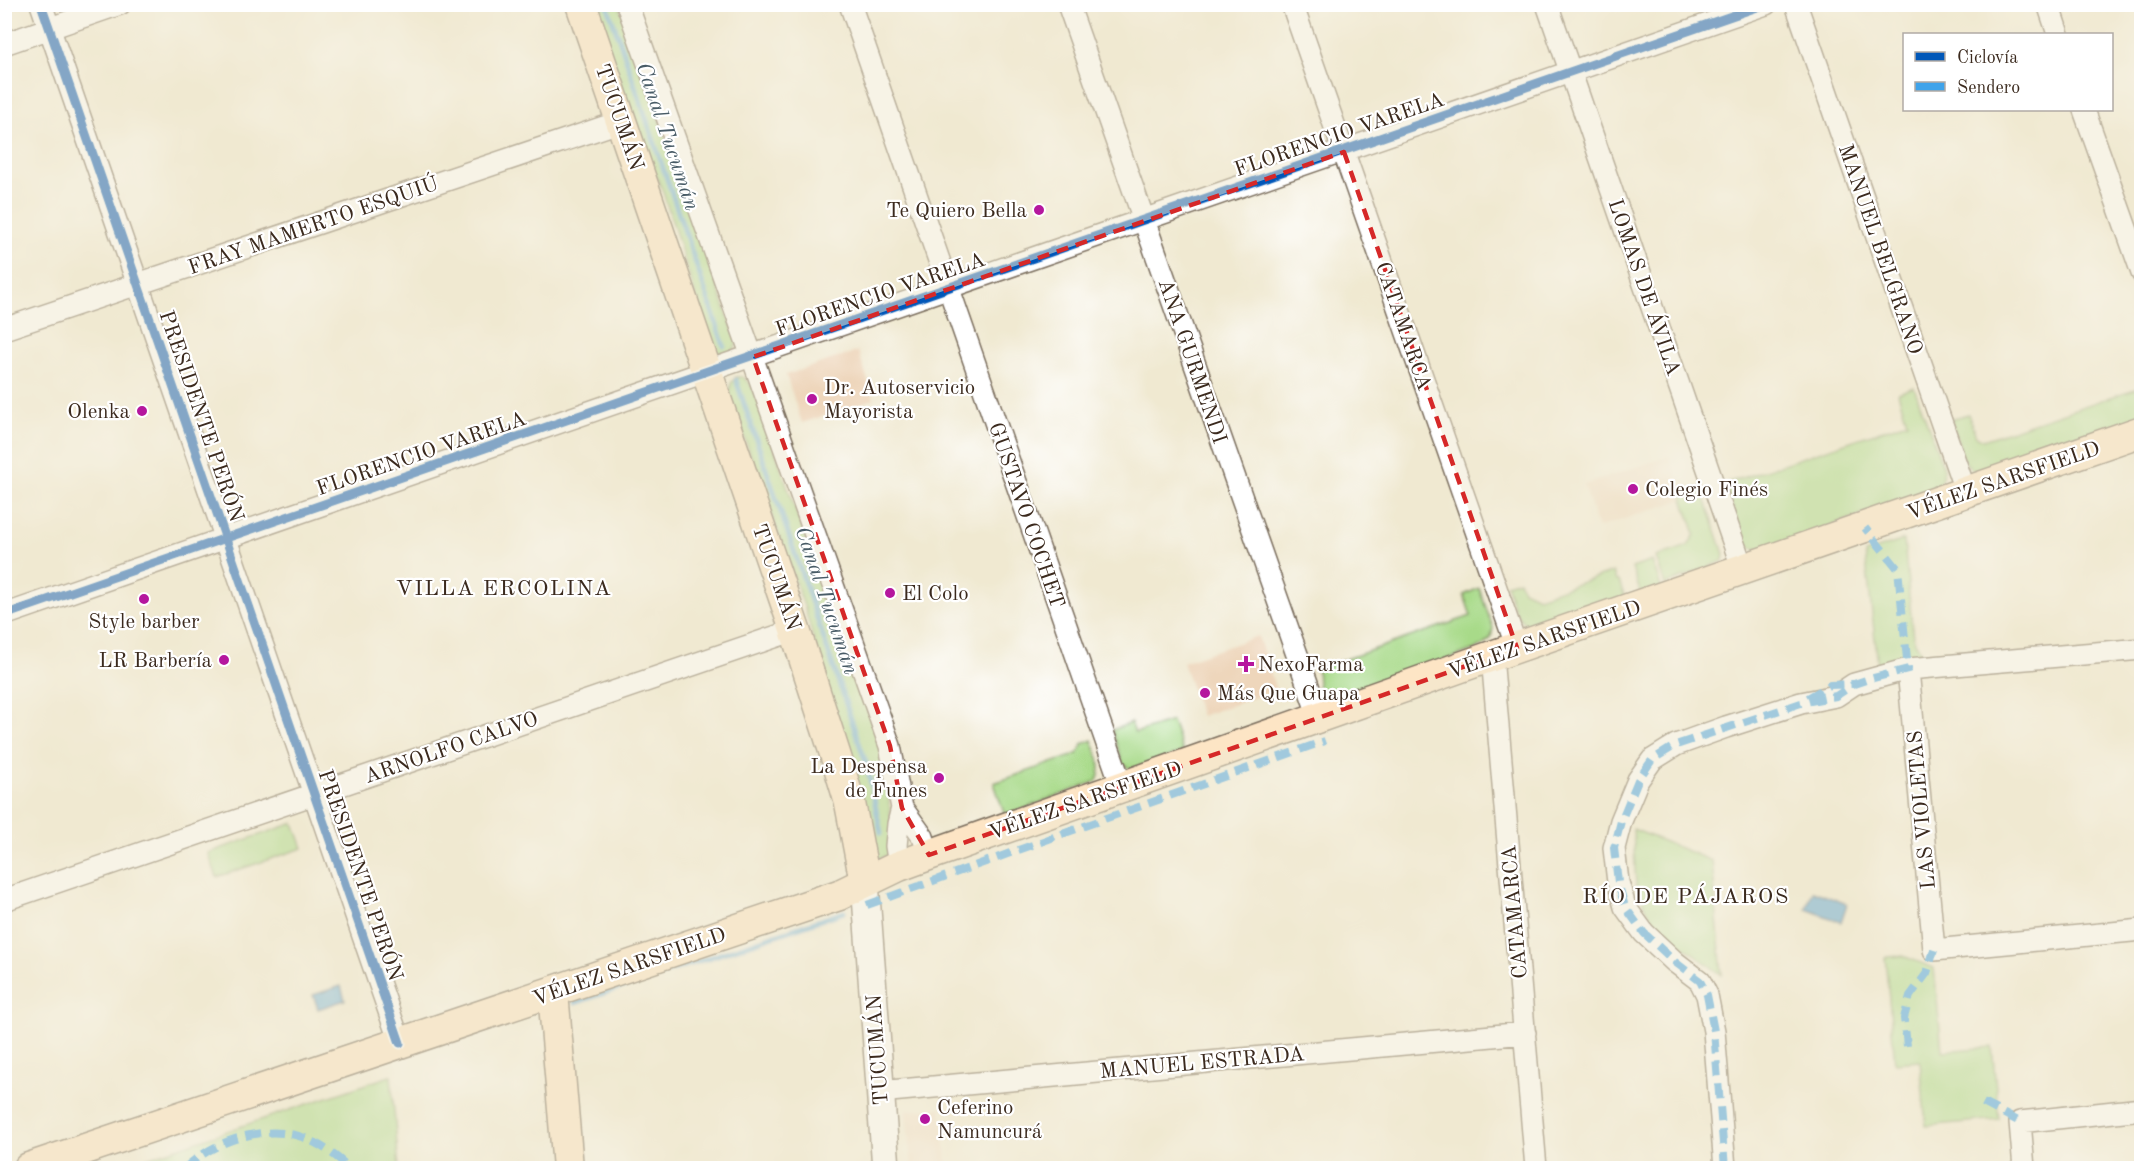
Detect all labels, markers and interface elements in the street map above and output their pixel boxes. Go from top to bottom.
legend [1903,33,2113,111]
text: Ciclovía [1957,49,2018,67]
street label: TUCUMÁN [591,60,650,173]
water label: Canal Tucumán [631,60,703,214]
text: Sendero [1957,79,2020,97]
street label: FLORENCIO VARELA [1232,90,1447,181]
street label: MANUEL BELGRANO [1834,142,1925,357]
street label: FRAY MAMERTO ESQUIÚ [184,169,441,279]
street label: LOMAS DE ÁVILA [1603,195,1687,378]
place label: Te Quiero Bella [886,201,1027,222]
marker: Te Quiero Bella [1032,203,1046,217]
street label: FLORENCIO VARELA [773,250,988,341]
street label: CATAMARCA [1371,260,1434,393]
street label: ANA GURMENDI [1154,276,1230,447]
street label: PRESIDENTE PERÓN [154,306,251,525]
place label: Dr. Autoservicio Mayorista [824,378,975,423]
marker: Dr. Autoservicio Mayorista [805,392,819,406]
place label: Olenka [67,402,130,423]
marker: Olenka [135,404,149,418]
street label: FLORENCIO VARELA [314,409,529,500]
street label: GUSTAVO COCHET [984,420,1067,611]
street label: VÉLEZ SARSFIELD [1903,435,2103,524]
place label: Colegio Finés [1645,480,1768,501]
marker: Colegio Finés [1626,482,1640,496]
street label: TUCUMÁN [748,520,807,633]
water label: Canal Tucumán [790,524,862,678]
district label: VILLA ERCOLINA [396,578,612,600]
place label: El Colo [902,584,969,605]
marker: El Colo [883,586,897,600]
marker: Style barber [137,592,151,606]
street label: VÉLEZ SARSFIELD [1444,594,1644,683]
place label: Style barber [88,612,200,633]
place label: LR Barbería [98,651,212,672]
marker: LR Barbería [217,653,231,667]
place label: NexoFarma [1258,655,1364,676]
marker: NexoFarma [1239,657,1253,671]
place label: Más Que Guapa [1217,684,1359,705]
marker: Más Que Guapa [1198,686,1212,700]
street label: ARNOLFO CALVO [362,709,541,788]
street label: LAS VIOLETAS [1905,730,1940,890]
street label: VÉLEZ SARSFIELD [985,755,1185,844]
place label: La Despensa de Funes [810,757,927,802]
street label: PRESIDENTE PERÓN [313,765,410,984]
marker: La Despensa de Funes [932,771,946,785]
street label: CATAMARCA [1499,844,1532,980]
district label: RÍO DE PÁJAROS [1582,883,1790,908]
street label: VÉLEZ SARSFIELD [529,921,729,1010]
street label: TUCUMÁN [860,994,893,1106]
street label: MANUEL ESTRADA [1099,1044,1305,1083]
place label: Ceferino Namuncurá [937,1098,1042,1143]
marker: Ceferino Namuncurá [918,1112,932,1126]

